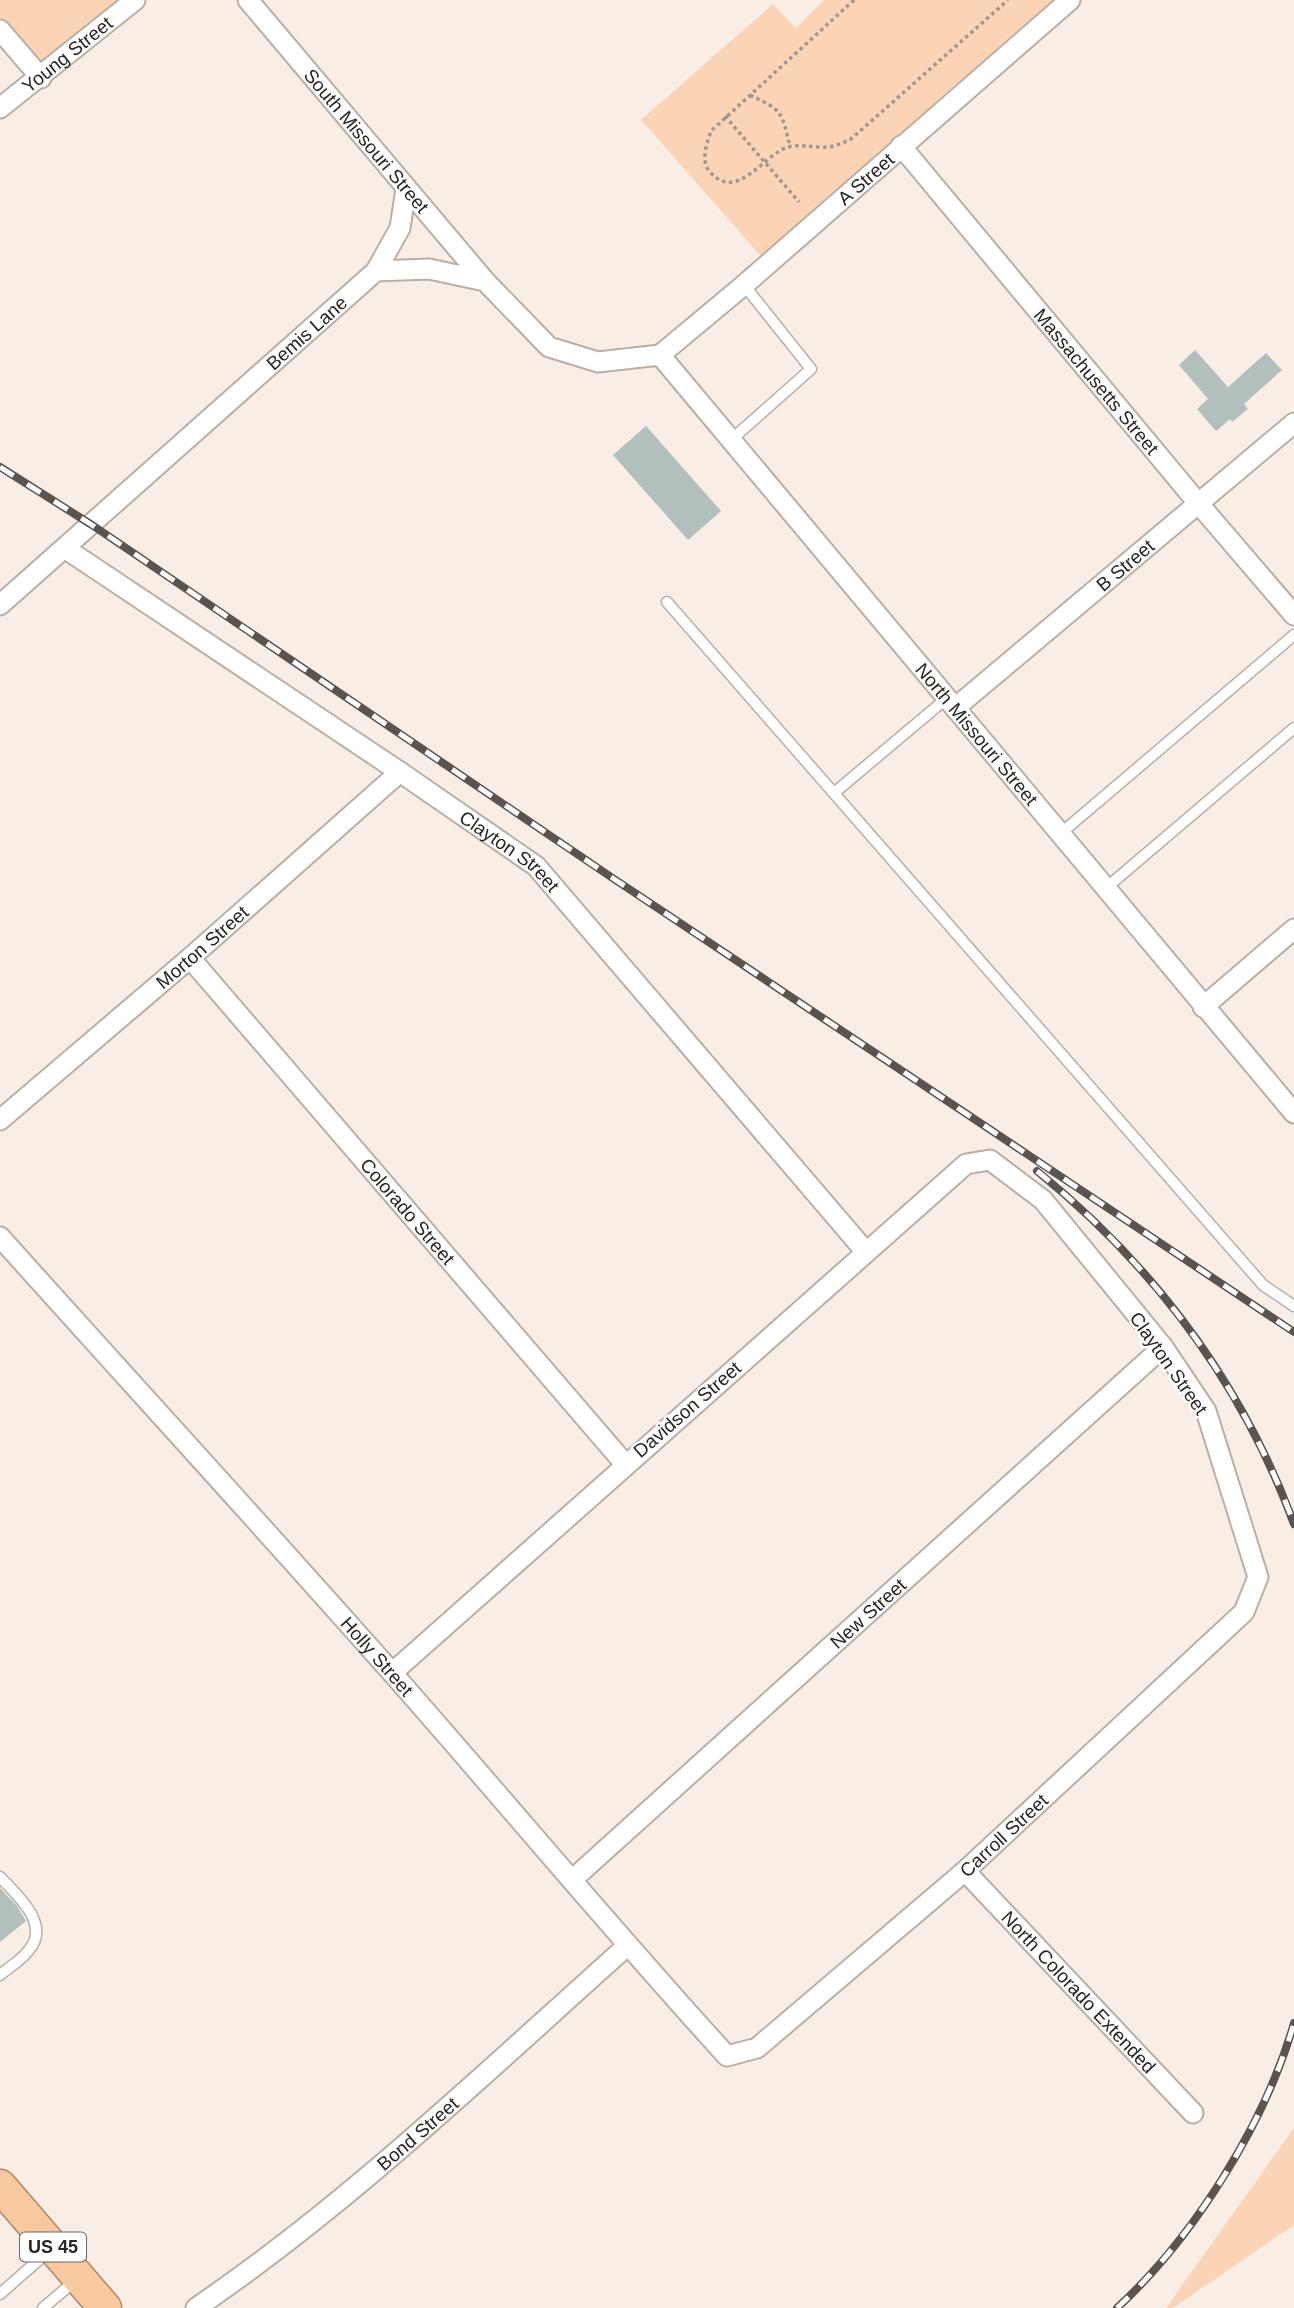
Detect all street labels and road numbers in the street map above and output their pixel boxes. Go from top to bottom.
street label: Young Street [18,12,117,97]
street label: South Missouri Street [300,65,433,218]
street label: A Street [834,148,899,209]
street label: Bemis Lane [262,292,351,374]
street label: Massachusetts Street [1030,305,1163,459]
street label: B Street [1092,535,1159,596]
street label: North Missouri Street [911,659,1042,810]
street label: Clayton Street [456,807,564,897]
street label: Morton Street [152,901,253,993]
street label: Colorado Street [356,1154,459,1269]
street label: Clayton Street [1125,1308,1212,1419]
street label: Davidson Street [629,1357,746,1462]
street label: New Street [826,1574,911,1653]
street label: Holly Street [336,1613,418,1701]
street label: Carroll Street [956,1789,1053,1881]
street label: North Colorado Extended [997,1907,1160,2077]
street label: Bond Street [373,2093,463,2175]
road number: US 45 [20,2232,86,2262]

